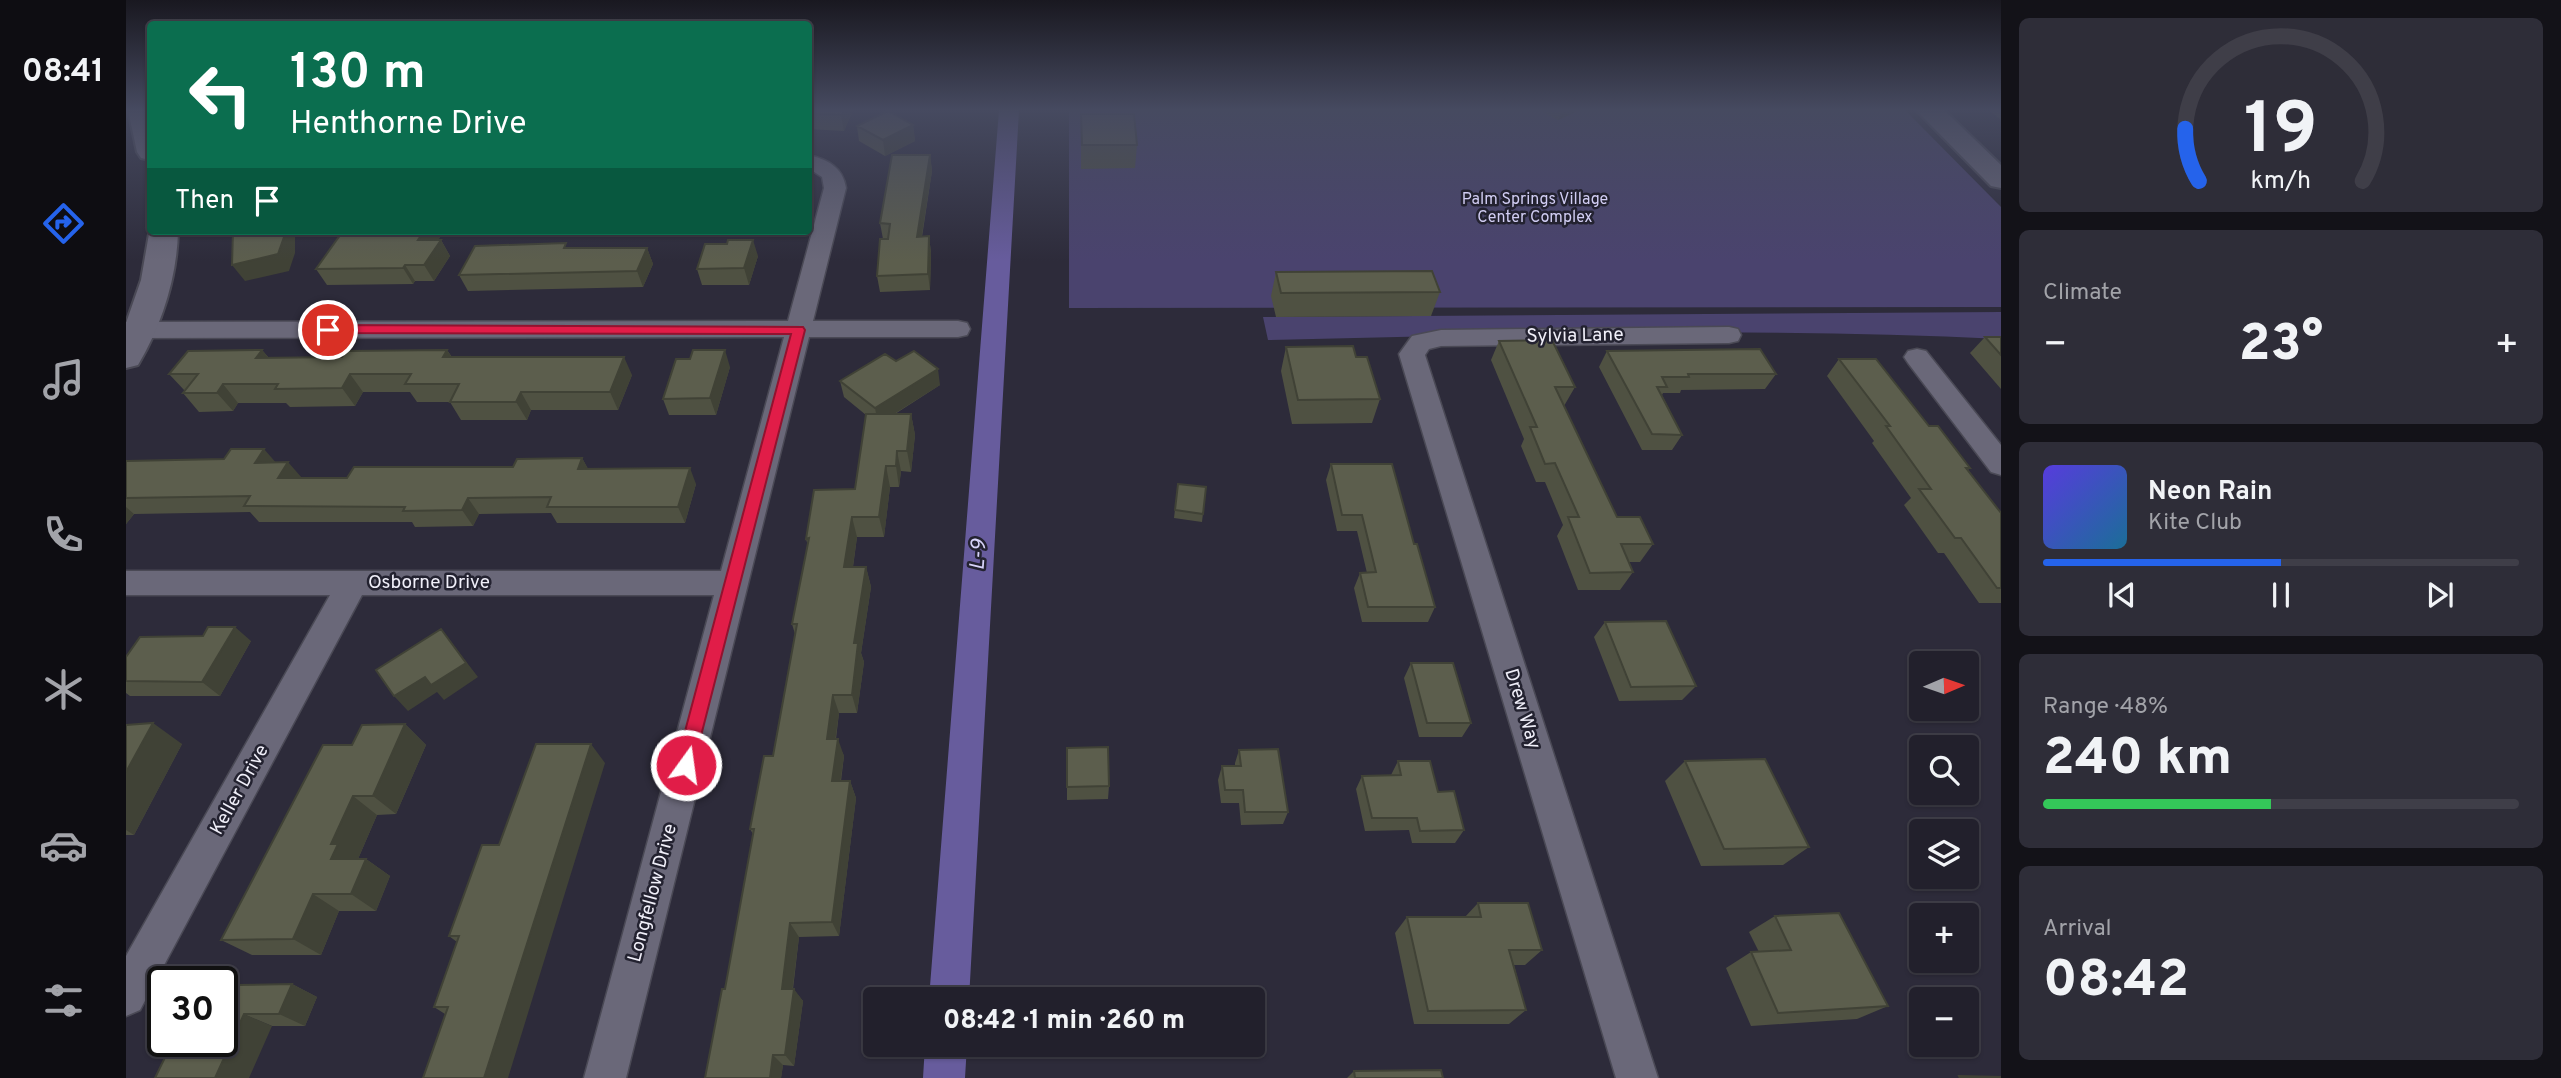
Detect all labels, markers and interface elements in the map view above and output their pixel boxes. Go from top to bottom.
text: 130 m [290,44,426,106]
icon: left [175,49,266,140]
text: 08:41 [22,53,104,93]
text: 19 [2244,87,2318,179]
text: Henthorne Drive [290,105,527,145]
text: km/h [2251,166,2311,198]
icon: arrive [248,182,286,220]
text: Then [175,185,234,218]
park label: Palm Springs Village Center Complex [1462,190,1608,228]
icon: directions [39,199,88,248]
text: Climate [2043,279,2122,308]
pin [298,300,358,360]
icon: arrive [309,311,347,349]
text: 23° [2239,313,2323,379]
text: − [2043,322,2068,371]
text: + [2494,322,2519,371]
street label: Sylvia Lane [1526,323,1624,349]
icon: music [39,355,88,404]
text: Neon Rain [2148,476,2273,509]
text: Kite Club [2148,509,2242,538]
icon: phone [39,510,88,559]
water label: L-9 [964,538,994,571]
street label: Osborne Drive [368,571,490,595]
icon: previous [2103,576,2141,614]
icon: pause [2262,576,2300,614]
icon: next [2421,576,2459,614]
north arrow [1909,651,1979,721]
map controls [1909,651,1979,1057]
icon: climate [39,665,88,714]
street label: Drew Way [1498,666,1546,752]
text: Range · 48% [2043,693,2168,722]
text: 240 km [2043,727,2232,793]
position arrow [649,728,723,802]
button: search [1909,735,1979,805]
street label: Keller Drive [205,741,275,839]
button: layers [1909,819,1979,889]
icon: car [39,821,88,870]
street label: Longfellow Drive [623,821,683,965]
button: + [1909,903,1979,973]
text: Arrival [2043,915,2112,944]
text: 08:42 [2043,949,2189,1015]
speed limit sign: 30 [147,966,238,1057]
icon: filters [39,976,88,1025]
button: − [1909,987,1979,1057]
text: 08:42 · 1 min · 260 m [943,1005,1185,1038]

